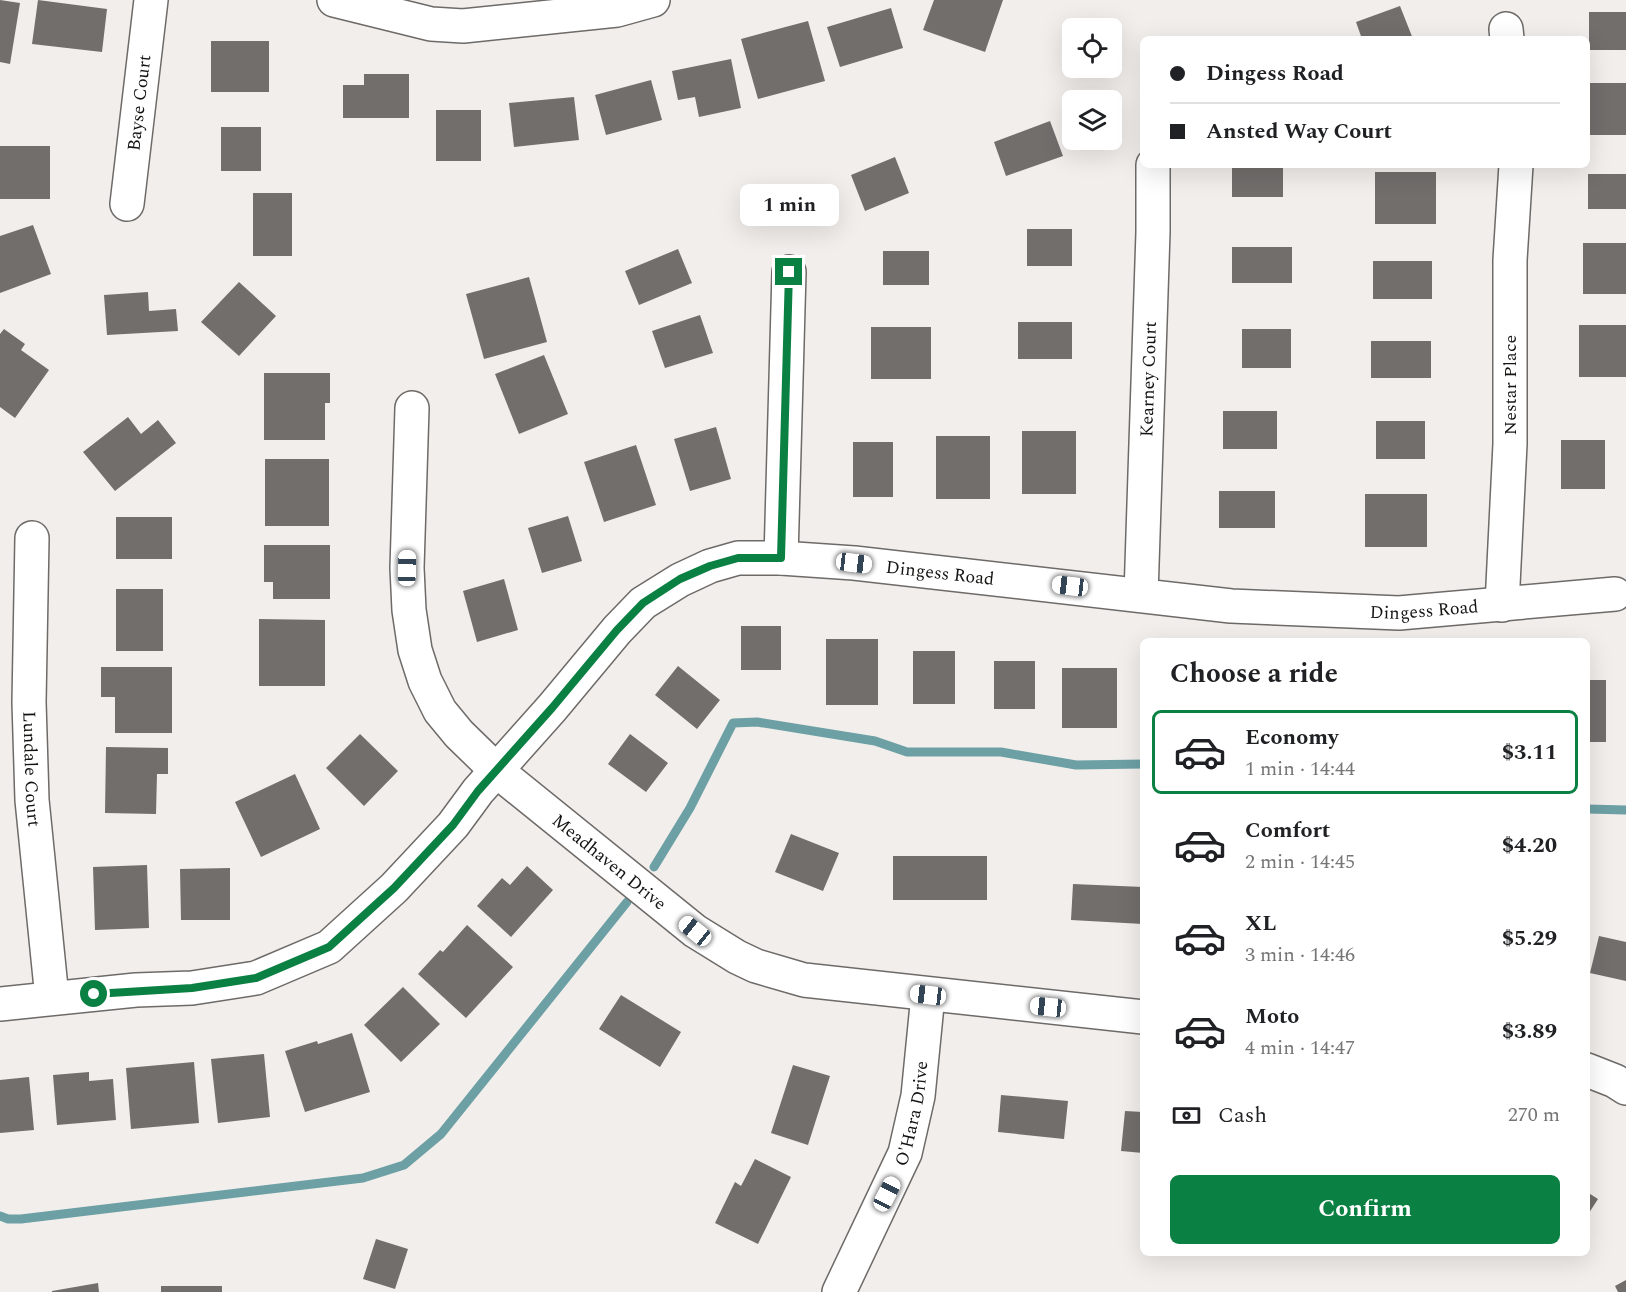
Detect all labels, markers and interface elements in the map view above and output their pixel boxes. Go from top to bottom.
map controls [1062,18,1122,150]
button: locate [1062,18,1122,78]
street label: Bayse Court [120,53,158,152]
text: Dingess Road [1206,57,1344,90]
button: layers [1062,90,1122,150]
text: Ansted Way Court [1206,115,1392,148]
callout: 1 min [740,185,838,227]
text: 1 min [763,190,816,220]
route end [775,258,802,285]
street label: Kearney Court [1133,321,1164,438]
street label: Nestar Place [1497,335,1524,435]
car [398,550,416,586]
car [835,552,873,574]
street label: Dingess Road [885,553,996,592]
car [1051,575,1089,597]
street label: Dingess Road [1369,593,1479,627]
text: Choose a ride [1170,653,1338,695]
street label: Lundale Court [16,711,48,828]
text: Economy [1245,721,1338,754]
icon: car [1173,725,1227,779]
text: $3.11 [1502,736,1557,769]
text: 1 min · 14:44 [1245,754,1355,784]
street label: Meadhaven Drive [546,807,673,916]
text: Comfort [1245,814,1330,847]
icon: car [1173,818,1227,872]
text: $4.20 [1502,829,1557,862]
text: 2 min · 14:45 [1245,847,1355,877]
text: XL [1245,907,1276,940]
icon: car [1173,911,1227,965]
car [675,913,715,949]
text: $5.29 [1502,922,1557,955]
text: 3 min · 14:46 [1245,940,1355,970]
route start [80,980,107,1007]
car [909,984,947,1006]
car [1029,996,1067,1018]
text: Moto [1245,1000,1299,1033]
icon: car [1173,1004,1227,1058]
text: $3.89 [1502,1015,1557,1048]
text: 4 min · 14:47 [1245,1033,1355,1063]
street label: O'Hara Drive [887,1060,935,1171]
icon: cash [1170,1099,1203,1132]
text: Cash [1218,1099,1267,1132]
text: 270 m [1508,1100,1560,1130]
car [871,1174,903,1214]
button: Confirm [1170,1175,1560,1244]

